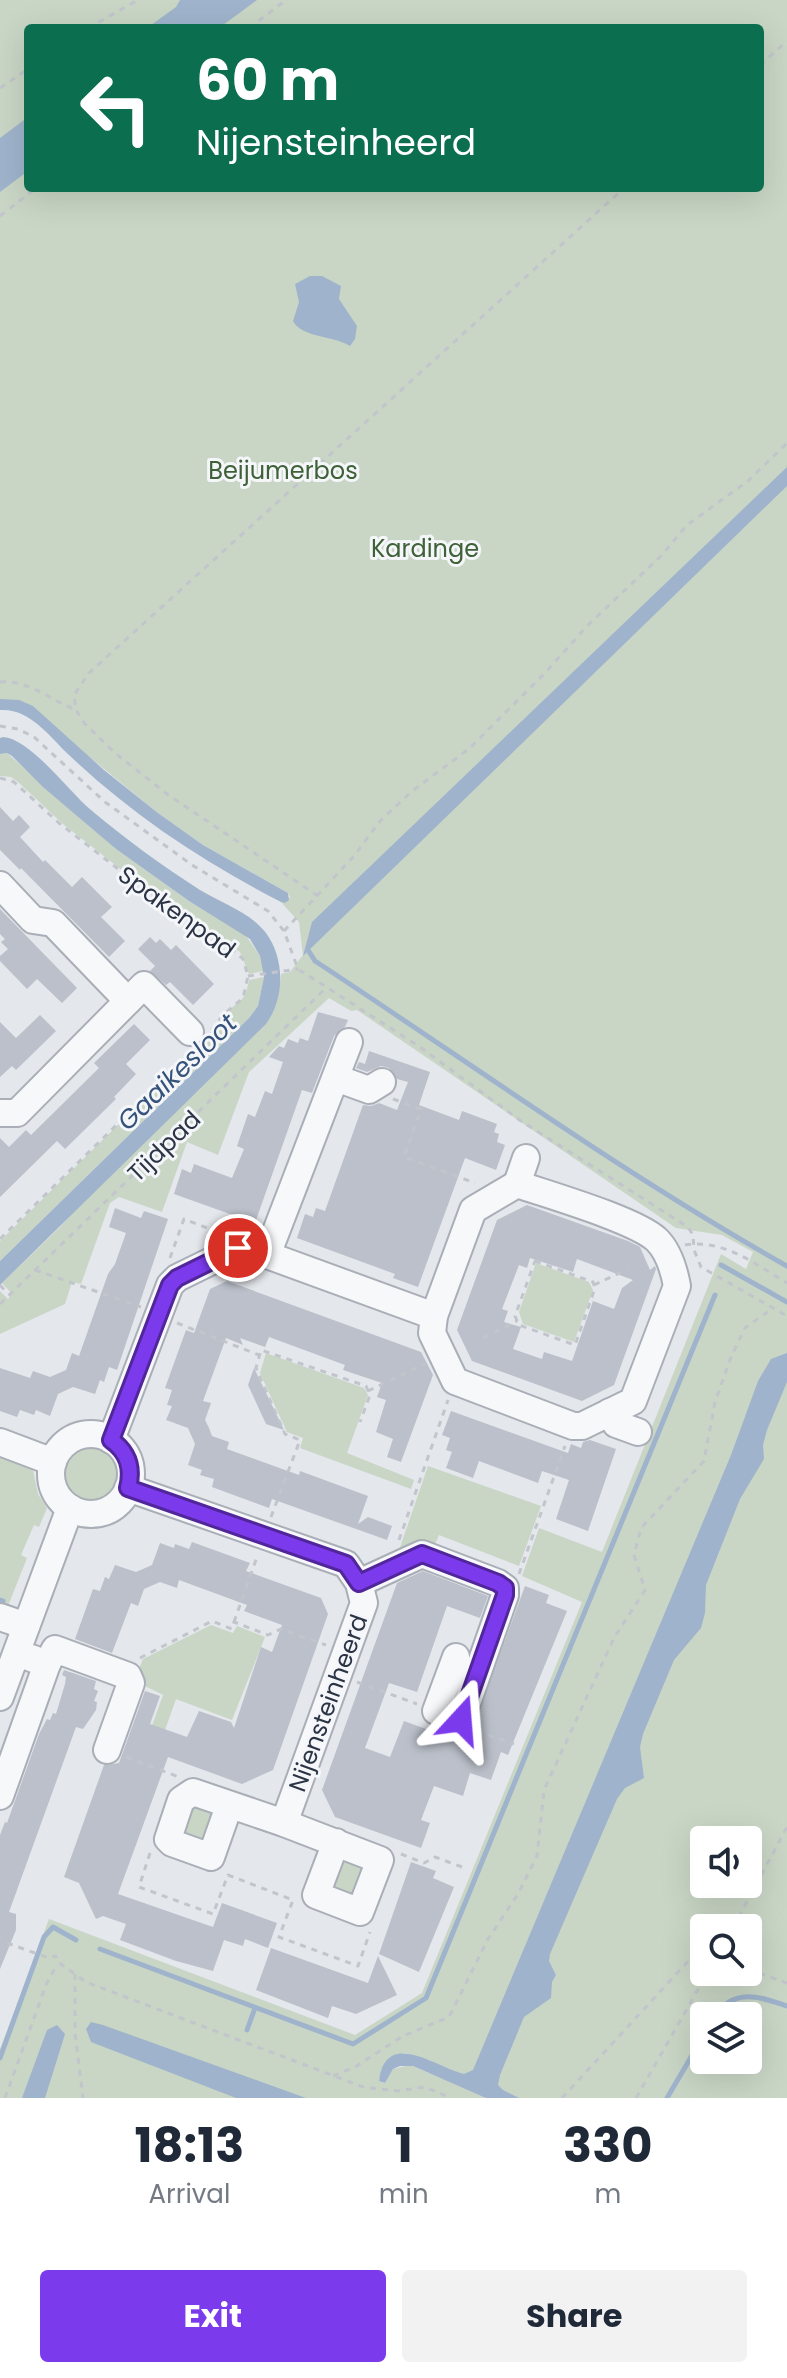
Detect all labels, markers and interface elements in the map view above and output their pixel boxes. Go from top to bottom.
text: 60 m [196,41,339,120]
icon: left [64,56,168,160]
text: Nijensteinheerd [196,117,476,168]
park label: Beijumerbos [208,454,358,487]
park label: Kardinge [371,532,479,565]
street label: Spakenpad [112,858,242,966]
water label: Gaaikesloot [109,1005,245,1138]
street label: Tijdpad [120,1103,208,1189]
pin [204,1214,272,1282]
icon: arrive [216,1226,260,1270]
street label: Nijensteinheerd [281,1610,375,1796]
position arrow [419,1678,503,1762]
map controls [690,1826,762,2074]
button: sound [690,1826,762,1898]
button: search [690,1914,762,1986]
button: layers [690,2002,762,2074]
text: 18:13 [134,2112,244,2179]
text: 1 [395,2112,413,2179]
text: 330 [563,2112,653,2179]
text: Arrival [148,2176,230,2212]
text: min [379,2176,429,2212]
text: m [594,2176,621,2212]
button: Exit [40,2270,386,2362]
button: Share [402,2270,747,2362]

